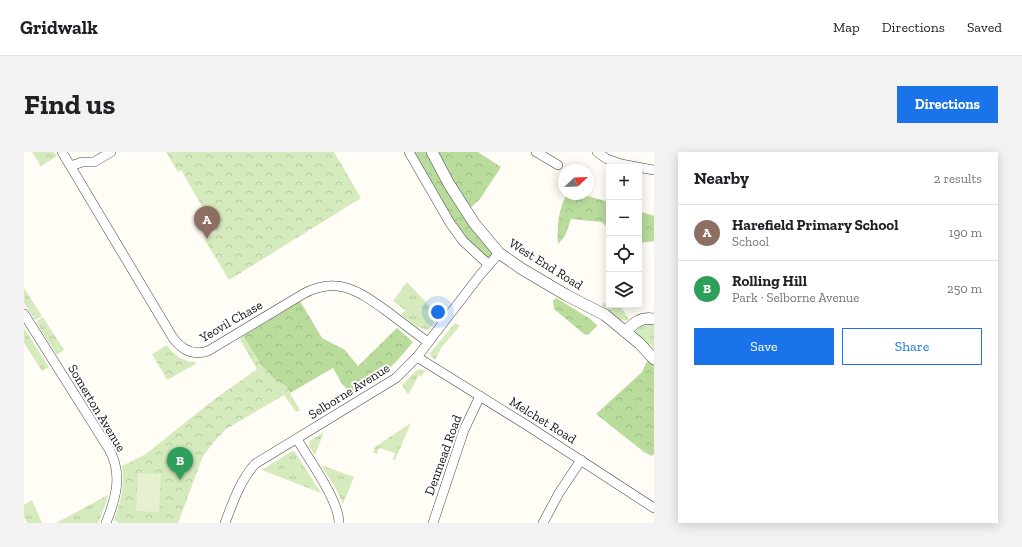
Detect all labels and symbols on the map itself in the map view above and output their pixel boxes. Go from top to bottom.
north arrow [558,164,594,200]
pin: A [194,206,220,239]
street label: West End Road [506,235,586,293]
street label: Yeovil Chase [196,297,265,345]
your location [428,302,448,322]
street label: Selborne Avenue [306,360,392,422]
street label: Somerton Avenue [65,362,129,454]
street label: Melchet Road [507,394,579,446]
street label: Denmead Road [422,413,464,497]
pin: B [167,447,193,480]

